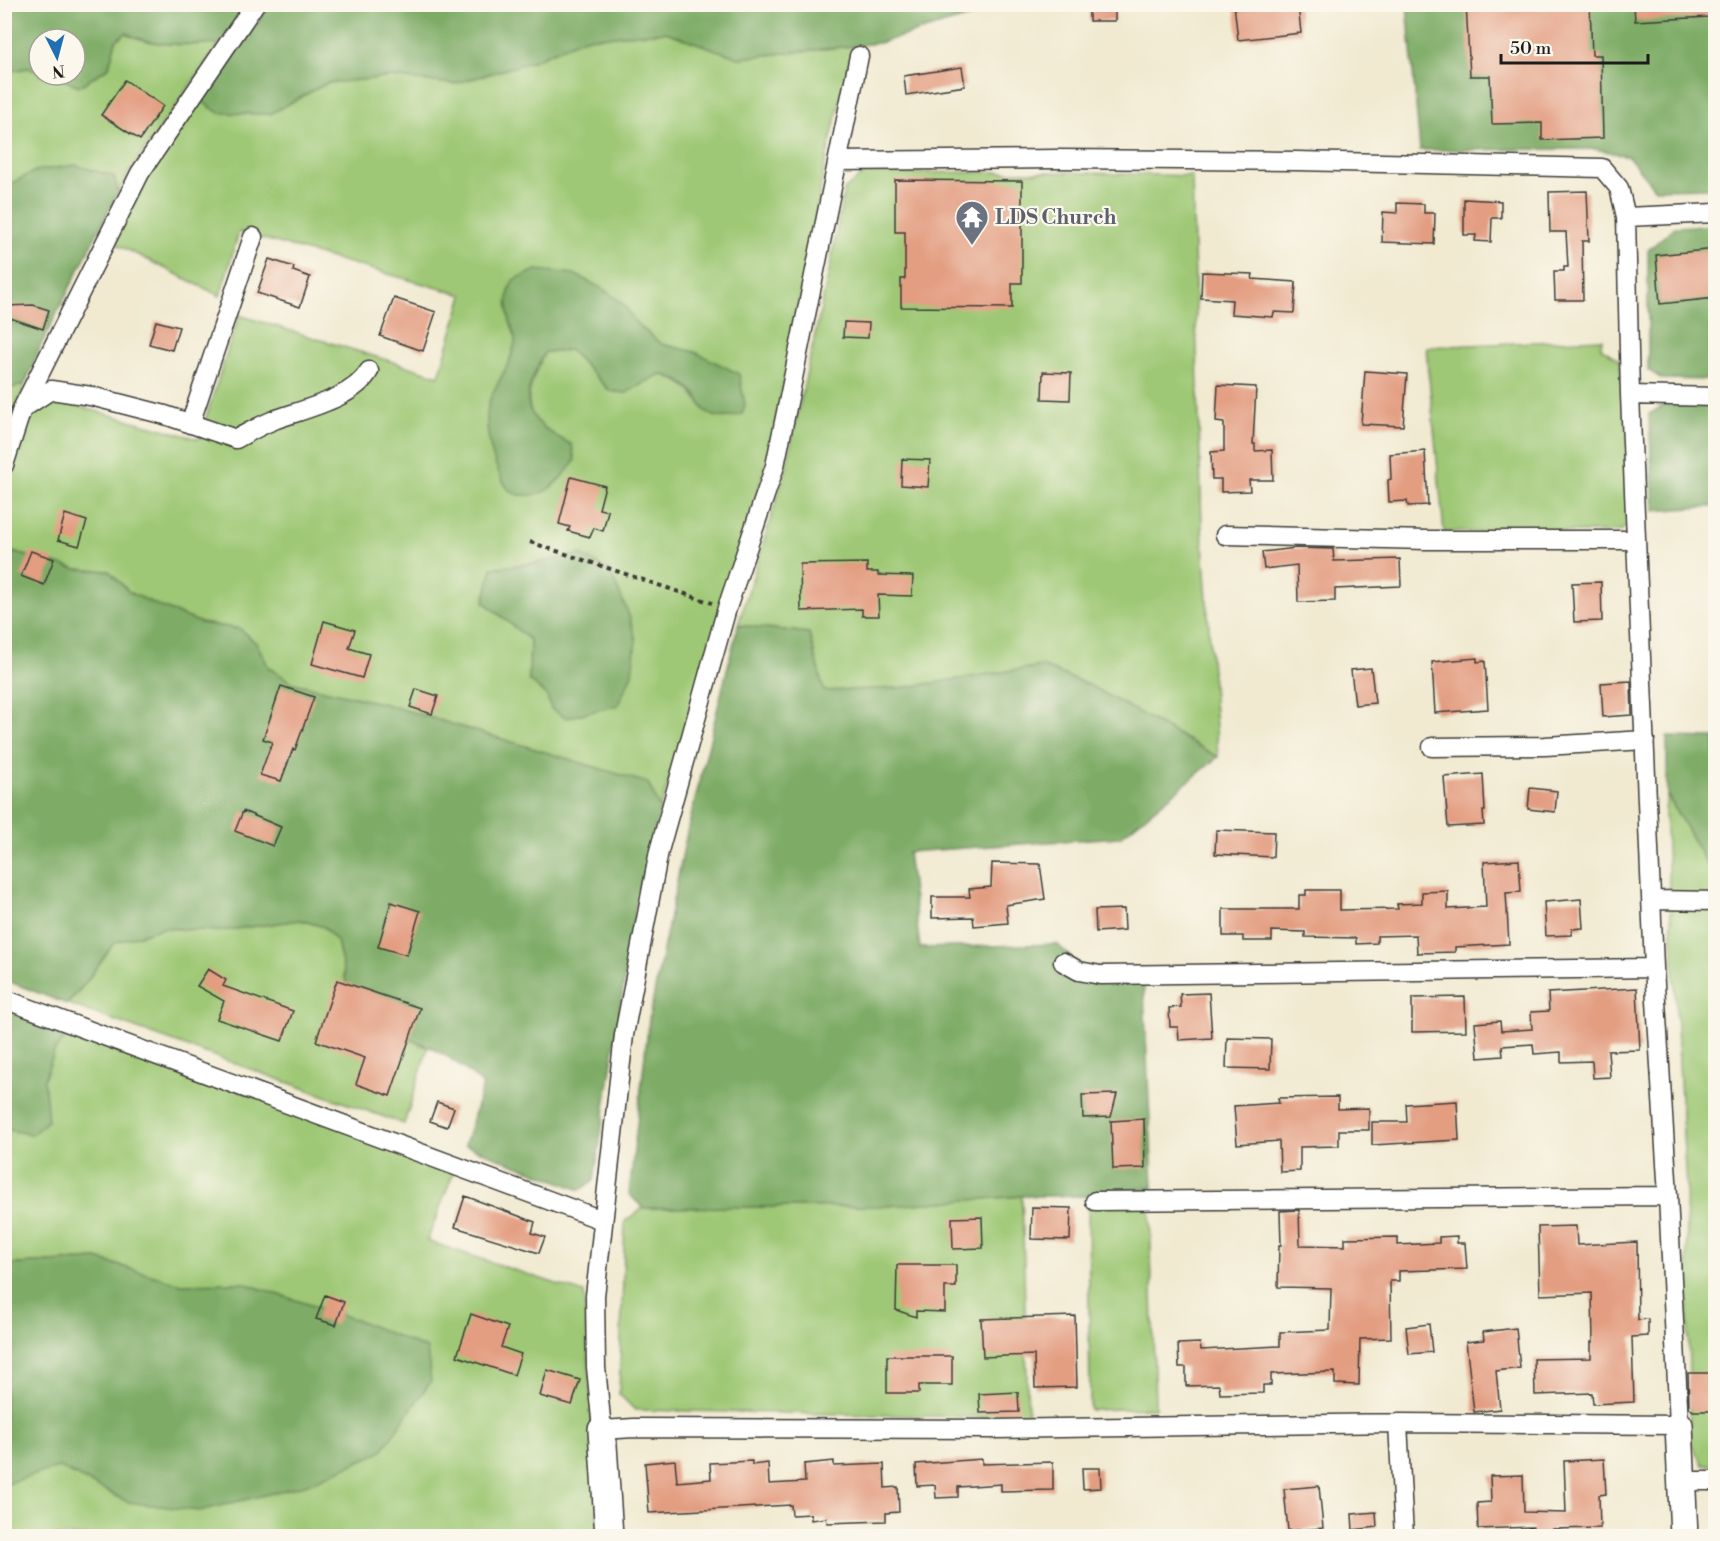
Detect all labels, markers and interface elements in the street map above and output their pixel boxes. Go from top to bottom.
north arrow [27,27,87,87]
scale bar [1501,27,1648,65]
text: 50 m [1510,37,1552,60]
text: N [51,60,66,82]
temple icon: LDS Church [954,199,990,246]
place label: LDS Church [995,205,1116,231]

